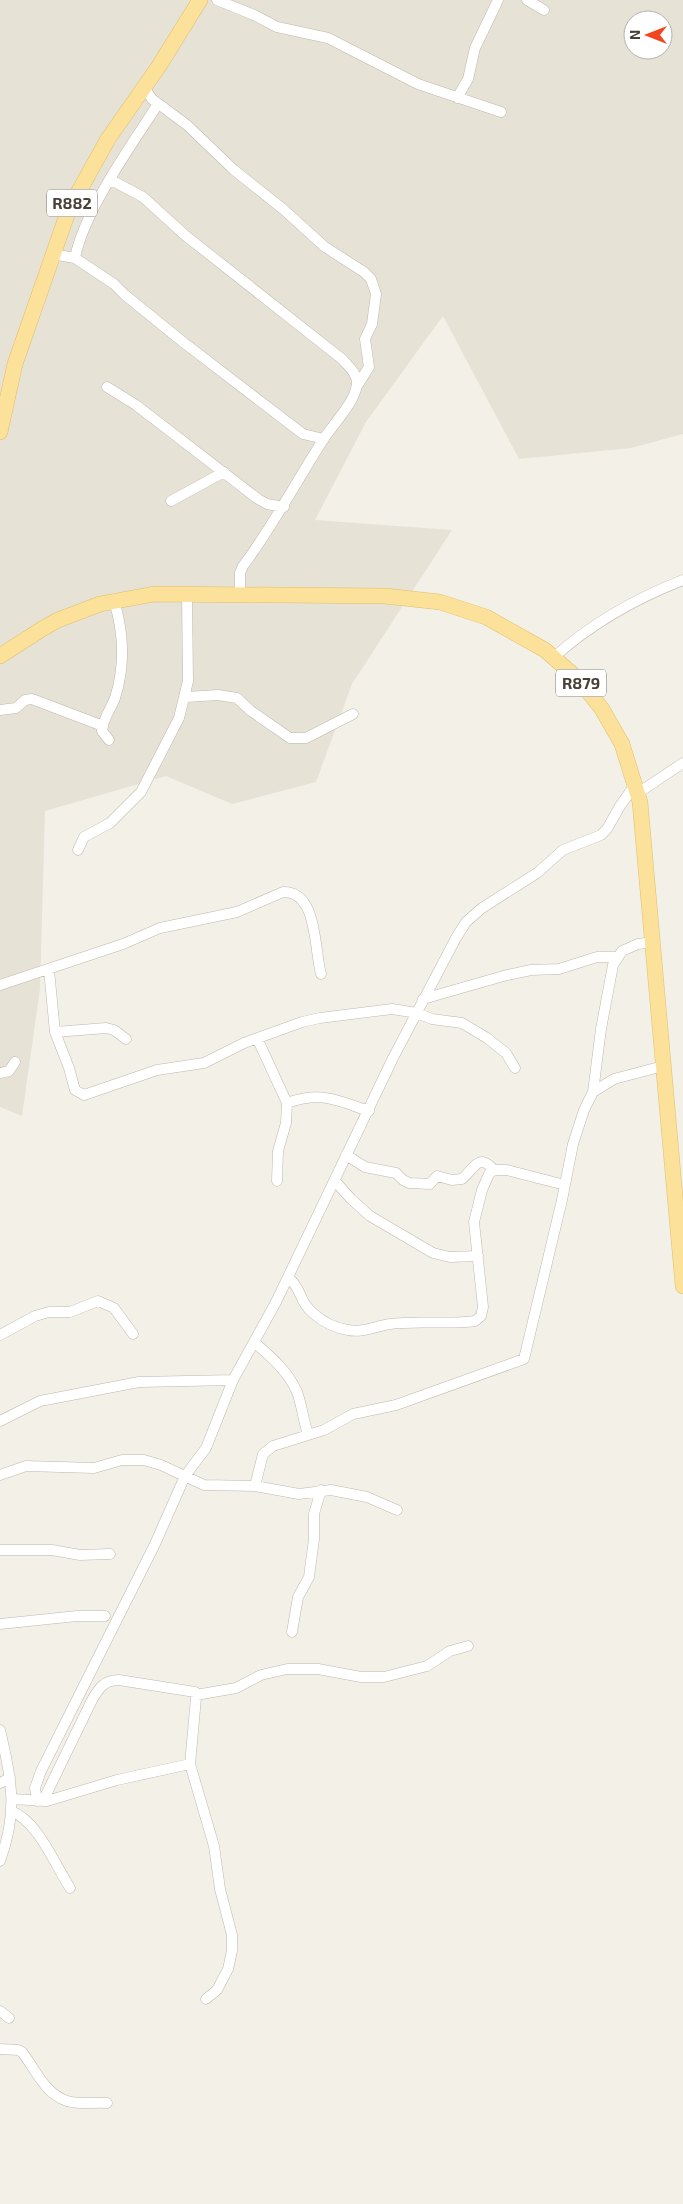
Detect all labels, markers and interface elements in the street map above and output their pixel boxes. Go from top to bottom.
north arrow [623,10,673,60]
text: N [626,30,643,40]
road number: R882 [47,190,97,217]
road number: R879 [556,670,606,696]

